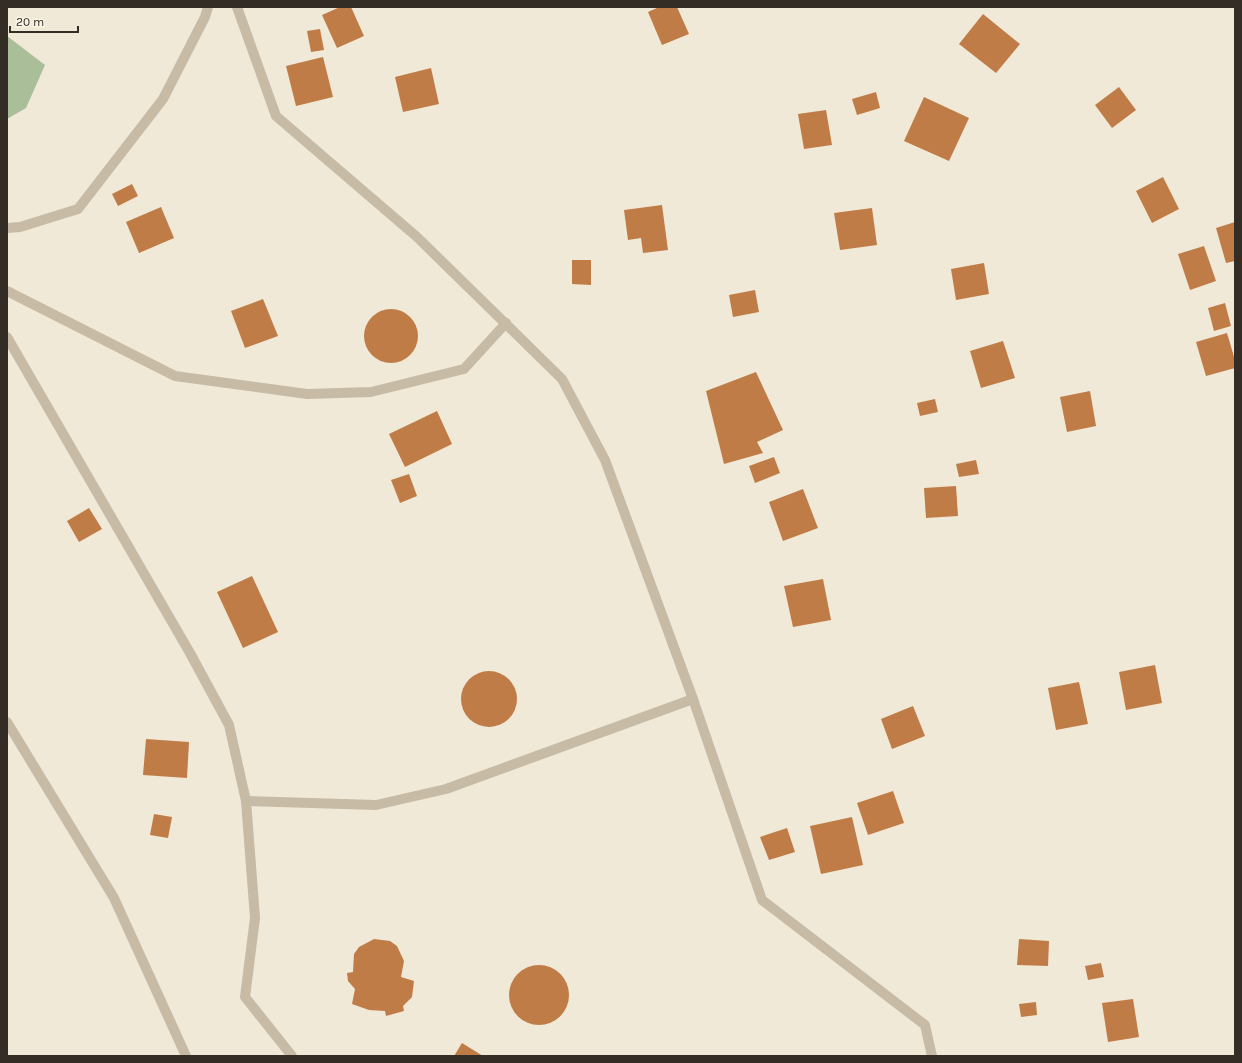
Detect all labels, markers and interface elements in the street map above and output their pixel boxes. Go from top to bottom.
scale bar [10,8,78,34]
text: 20 m [16,15,44,29]

